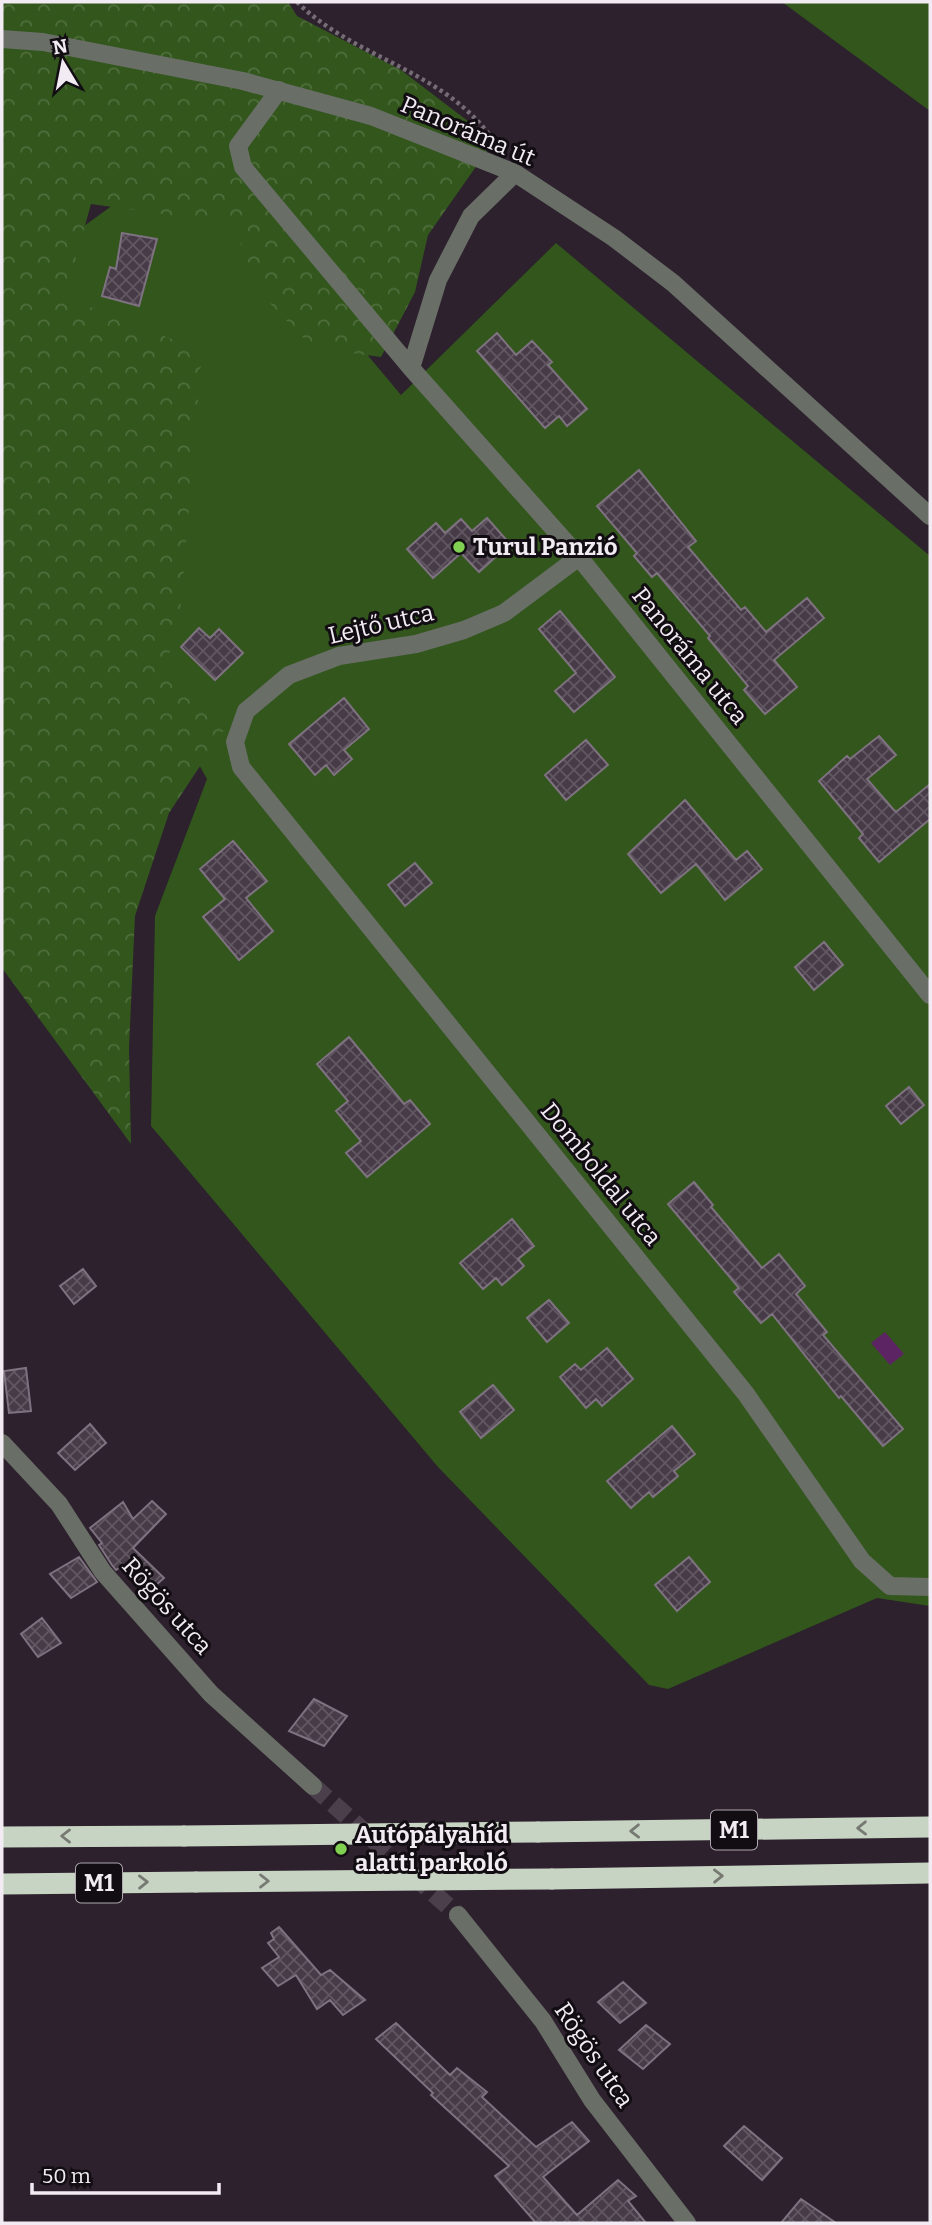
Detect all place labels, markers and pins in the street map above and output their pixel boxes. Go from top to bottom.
place label: Turul Panzió [473,533,618,561]
marker: Turul Panzió [451,539,467,555]
place label: Autópályahíd alatti parkoló [355,1821,509,1877]
marker: Autópályahíd alatti parkoló [333,1841,349,1857]

